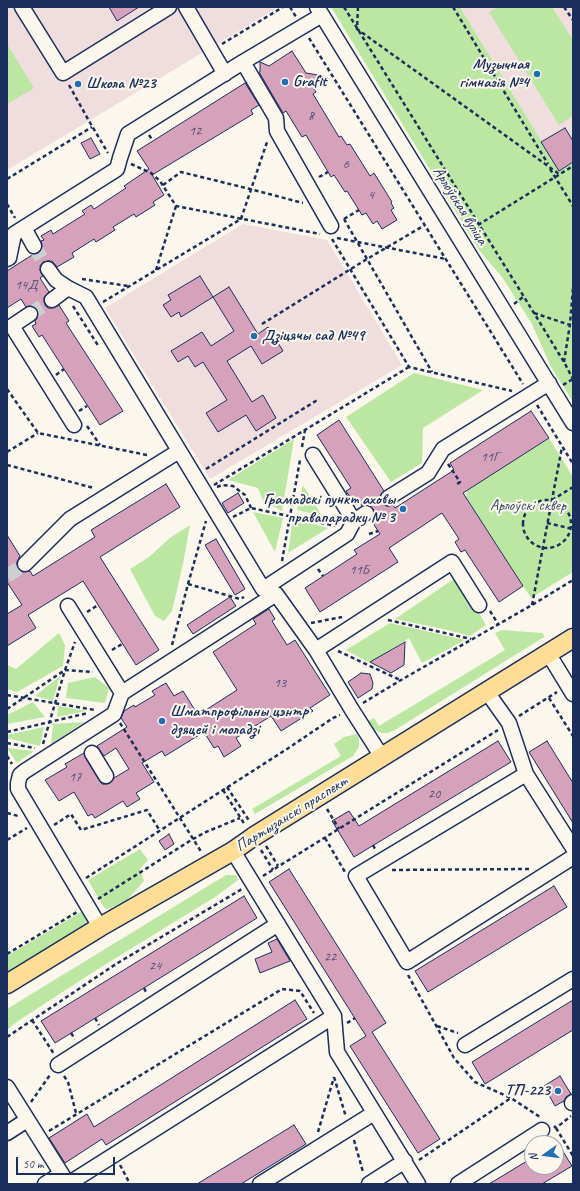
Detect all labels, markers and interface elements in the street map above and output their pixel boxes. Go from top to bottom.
place label: Музычная гімназія №4 [459,55,529,93]
marker: Музычная гімназія №4 [532,69,542,79]
place label: Grafit [293,72,326,92]
place label: Школа №23 [86,74,156,94]
marker: Grafit [280,77,290,87]
marker: Школа №23 [73,79,83,89]
house number: 8 [308,108,314,124]
house number: 12 [189,123,201,139]
house number: 6 [343,156,349,172]
street label: Арлоўская вуліца [428,163,492,249]
house number: 4 [368,187,374,203]
house number: 14Д [15,277,37,293]
place label: Дзіцячы сад №49 [262,326,364,346]
marker: Дзіцячы сад №49 [249,331,259,341]
house number: 11Г [480,449,500,465]
place label: Грамадскі пункт аховы правапарадку № 3 [264,490,395,528]
park label: Арлоўскі сквер [490,496,566,516]
marker: Грамадскі пункт аховы правапарадку № 3 [398,504,408,514]
house number: 11Б [349,562,369,578]
house number: 13 [274,675,286,691]
place label: Шматпрофільны цэнтр дзяцей і моладзі [170,702,308,740]
marker: Шматпрофільны цэнтр дзяцей і моладзі [157,716,167,726]
house number: 17 [69,769,81,785]
street label: Партызанскі праспект [232,772,352,856]
house number: 20 [428,786,440,802]
house number: 22 [324,949,336,965]
house number: 24 [149,958,161,974]
place label: ТП-223 [505,1081,550,1101]
marker: ТП-223 [553,1086,563,1096]
north arrow [524,1135,564,1175]
scale bar [18,1149,117,1175]
text: N [526,1153,541,1163]
text: 50 m [23,1156,43,1172]

